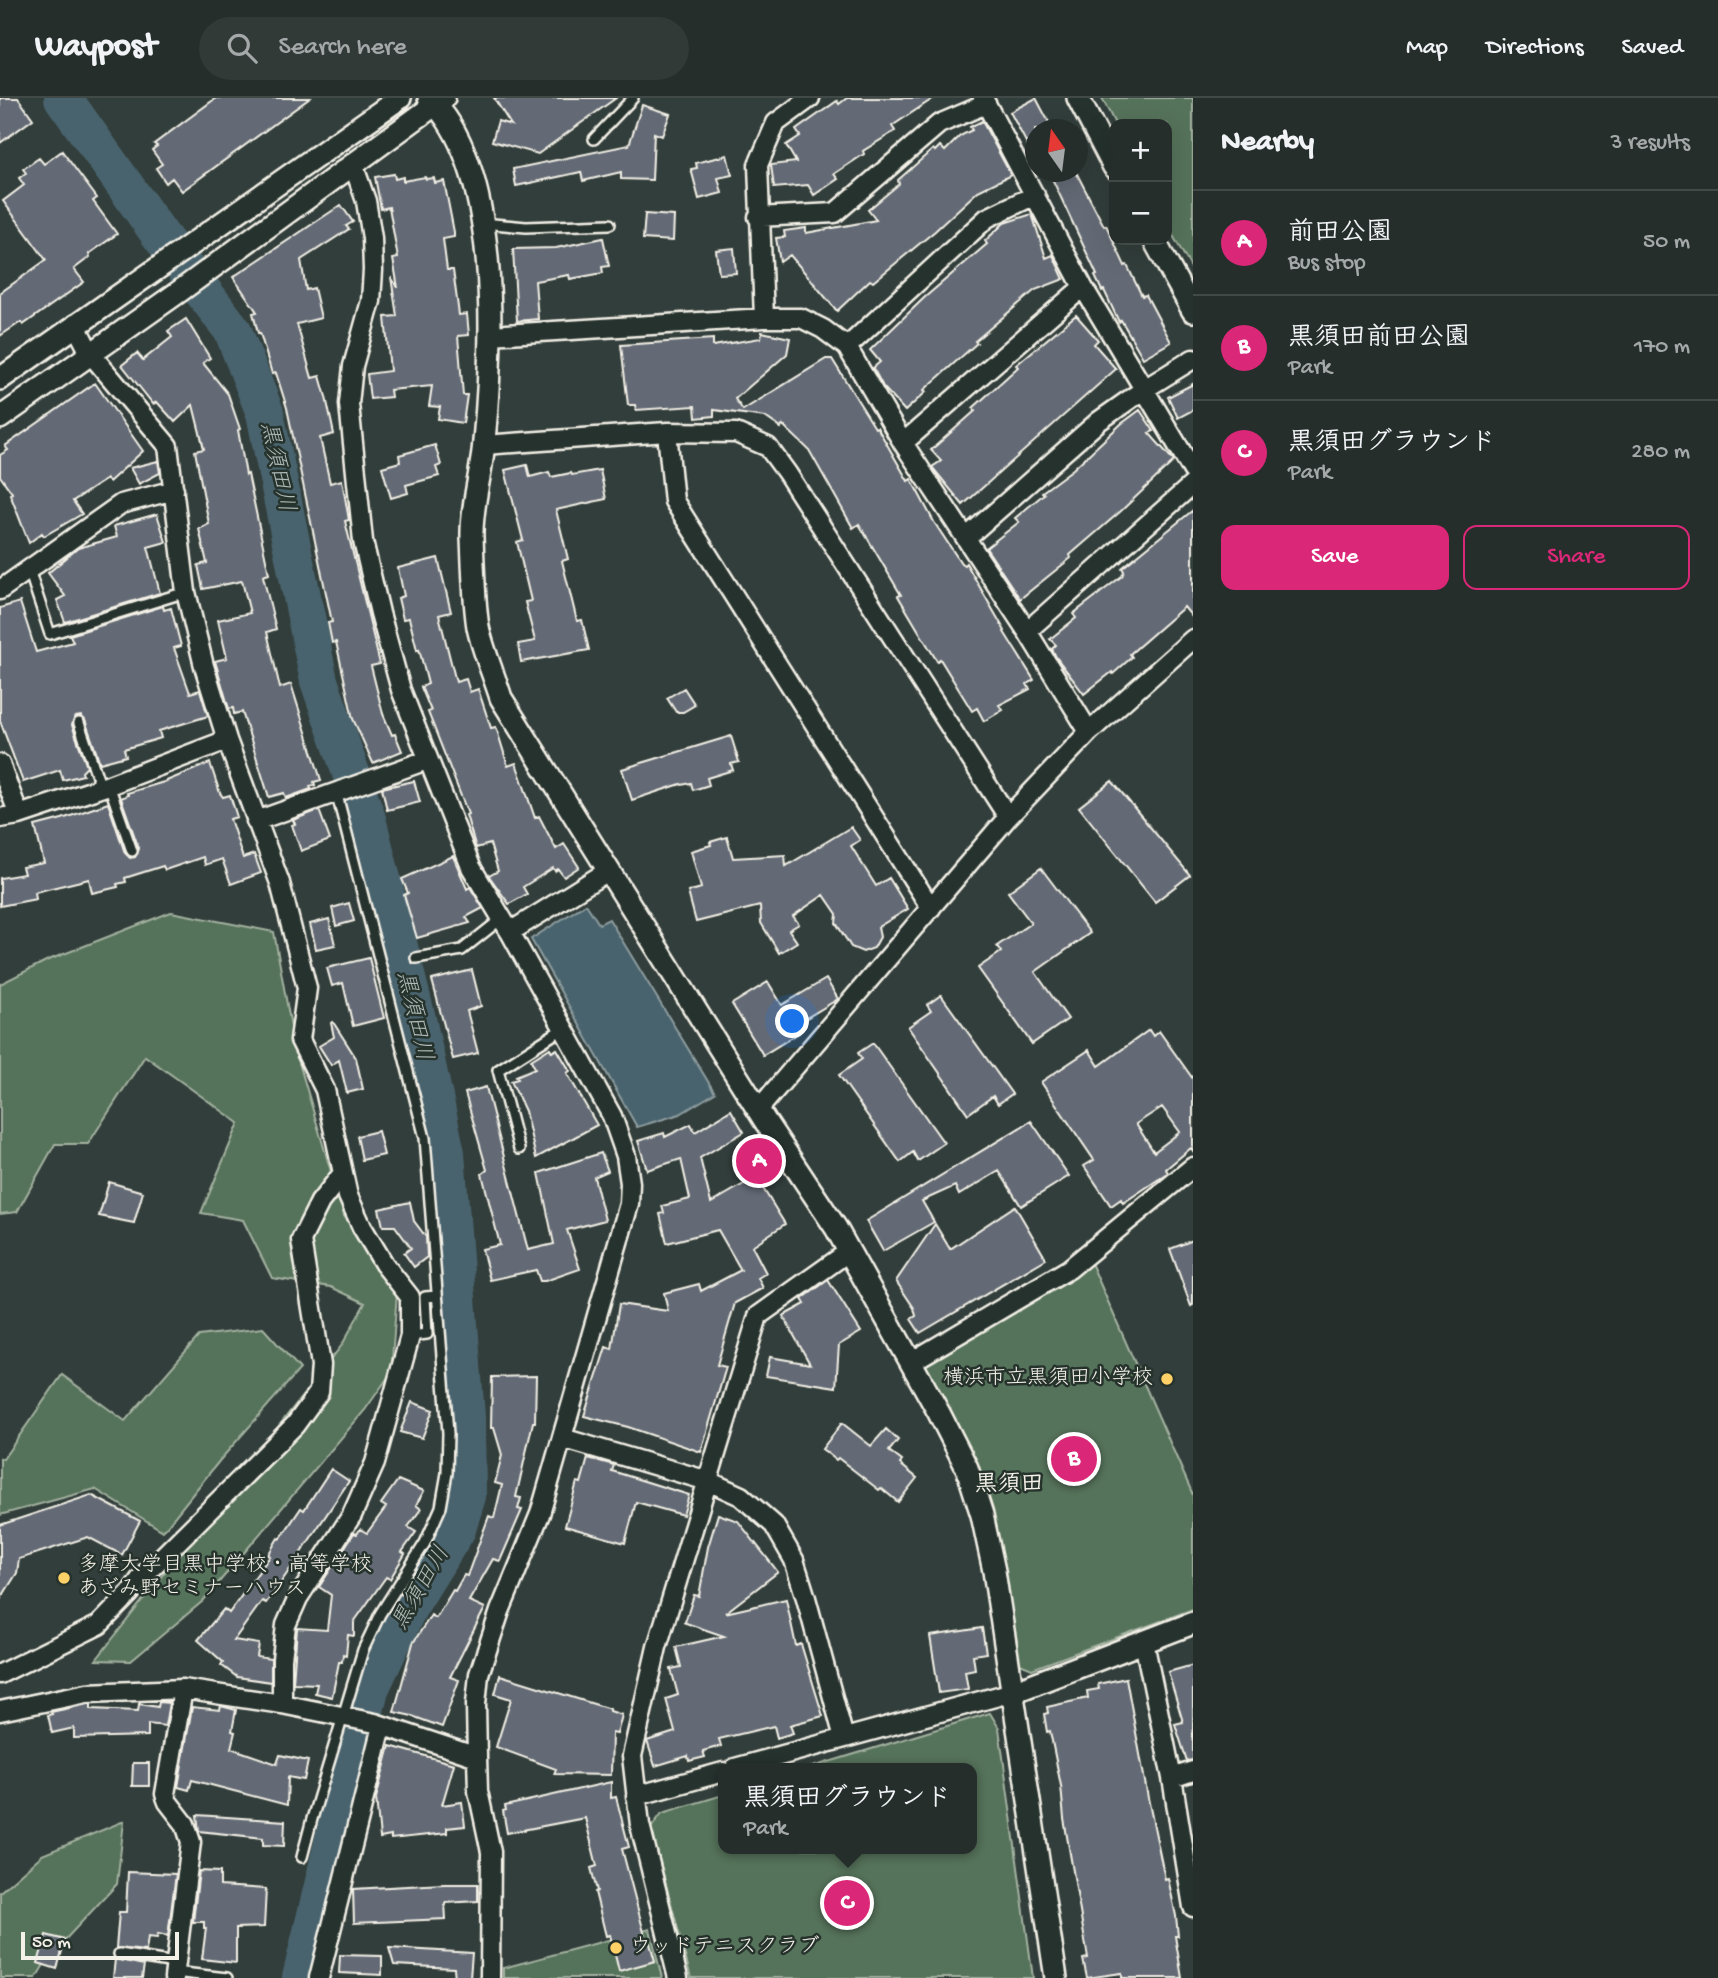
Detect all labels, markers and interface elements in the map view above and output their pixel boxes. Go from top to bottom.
search box [199,17,689,80]
text: Waypost [35,29,157,67]
icon: search [223,29,261,67]
text: Search here [279,33,407,64]
text: Map [1406,34,1448,63]
text: Directions [1486,34,1584,63]
text: Saved [1622,34,1683,63]
north arrow [1025,119,1088,182]
map controls [1109,119,1172,245]
button: + [1109,119,1172,182]
text: Nearby [1221,126,1314,161]
text: 3 results [1610,130,1690,157]
button: − [1109,182,1172,245]
text: 前田公園 [1288,219,1392,250]
text: A [1237,229,1251,256]
text: 50 m [1643,229,1690,256]
text: Bus stop [1288,250,1366,277]
text: 黒須田前田公園 [1288,324,1470,355]
text: B [1238,334,1250,361]
text: 170 m [1634,334,1690,361]
text: Park [1288,355,1332,382]
water label: 黒須田川 [253,419,299,515]
text: 黒須田グラウンド [1288,429,1496,460]
text: C [1238,439,1250,466]
text: 280 m [1631,439,1690,466]
text: Park [1288,460,1332,487]
button: Save [1221,525,1449,590]
button: Share [1463,525,1690,590]
water label: 黒須田川 [389,968,437,1064]
your location [775,1004,809,1038]
pin: A [736,1135,782,1187]
place label: 横浜市立黒須田小学校 [943,1366,1153,1392]
marker: 横浜市立黒須田小学校 [1159,1371,1175,1387]
pin: B [1051,1433,1097,1485]
district label: 黒須田 [975,1472,1044,1499]
water label: 黒須田川 [387,1542,457,1636]
place label: 多摩大学目黒中学校・高等学校 あざみ野セミナーハウス [78,1552,372,1603]
marker: 多摩大学目黒中学校・高等学校 あざみ野セミナーハウス [56,1570,72,1586]
popup [718,1763,977,1854]
text: 黒須田グラウンド [743,1785,952,1816]
text: Park [743,1816,787,1843]
pin: C [824,1877,870,1929]
scale bar [21,1929,178,1961]
text: 50 m [32,1932,71,1955]
place label: ウッドテニスクラブ [630,1935,819,1961]
marker: ウッドテニスクラブ [608,1940,624,1956]

